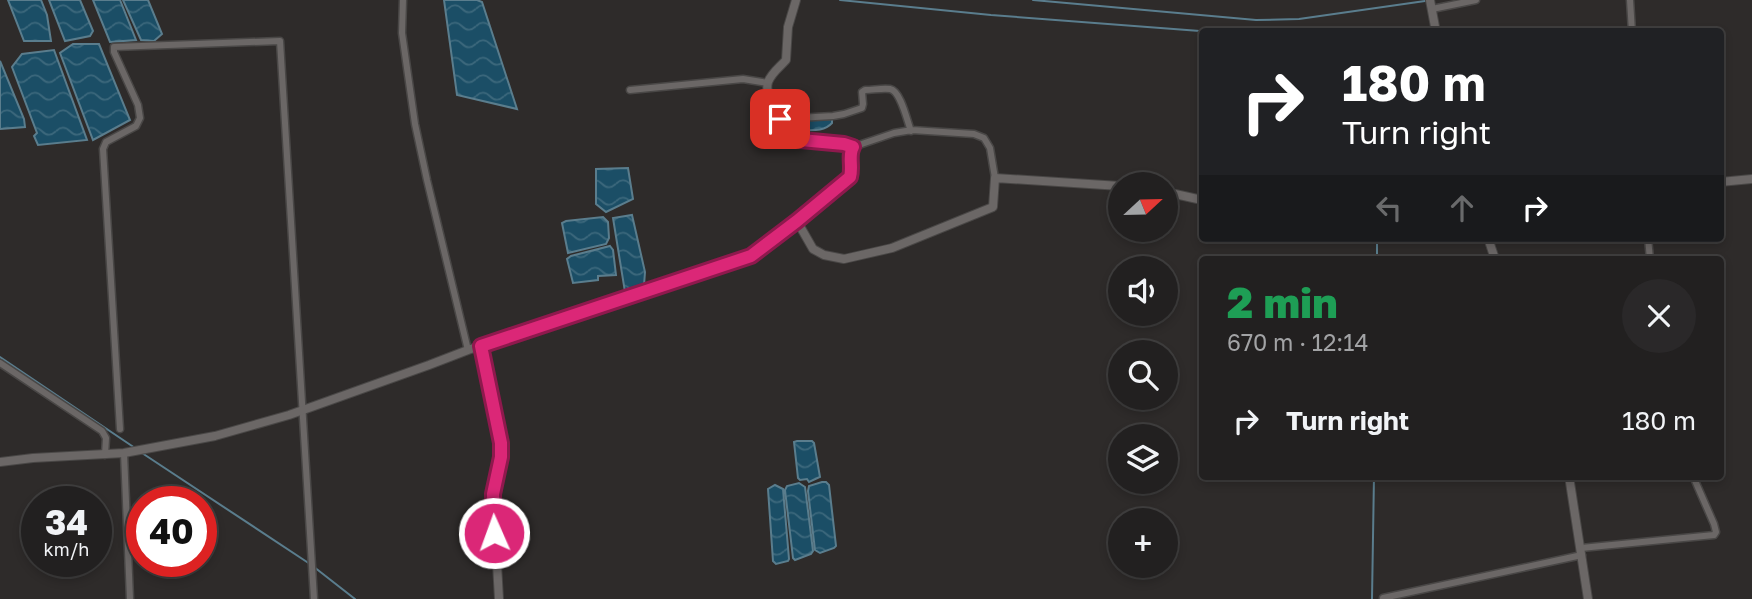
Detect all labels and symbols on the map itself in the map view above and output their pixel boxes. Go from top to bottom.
pin [750,89,810,149]
north arrow [1108,172,1178,242]
speed limit sign: 40 [126,486,217,577]
position arrow [457,496,531,570]

